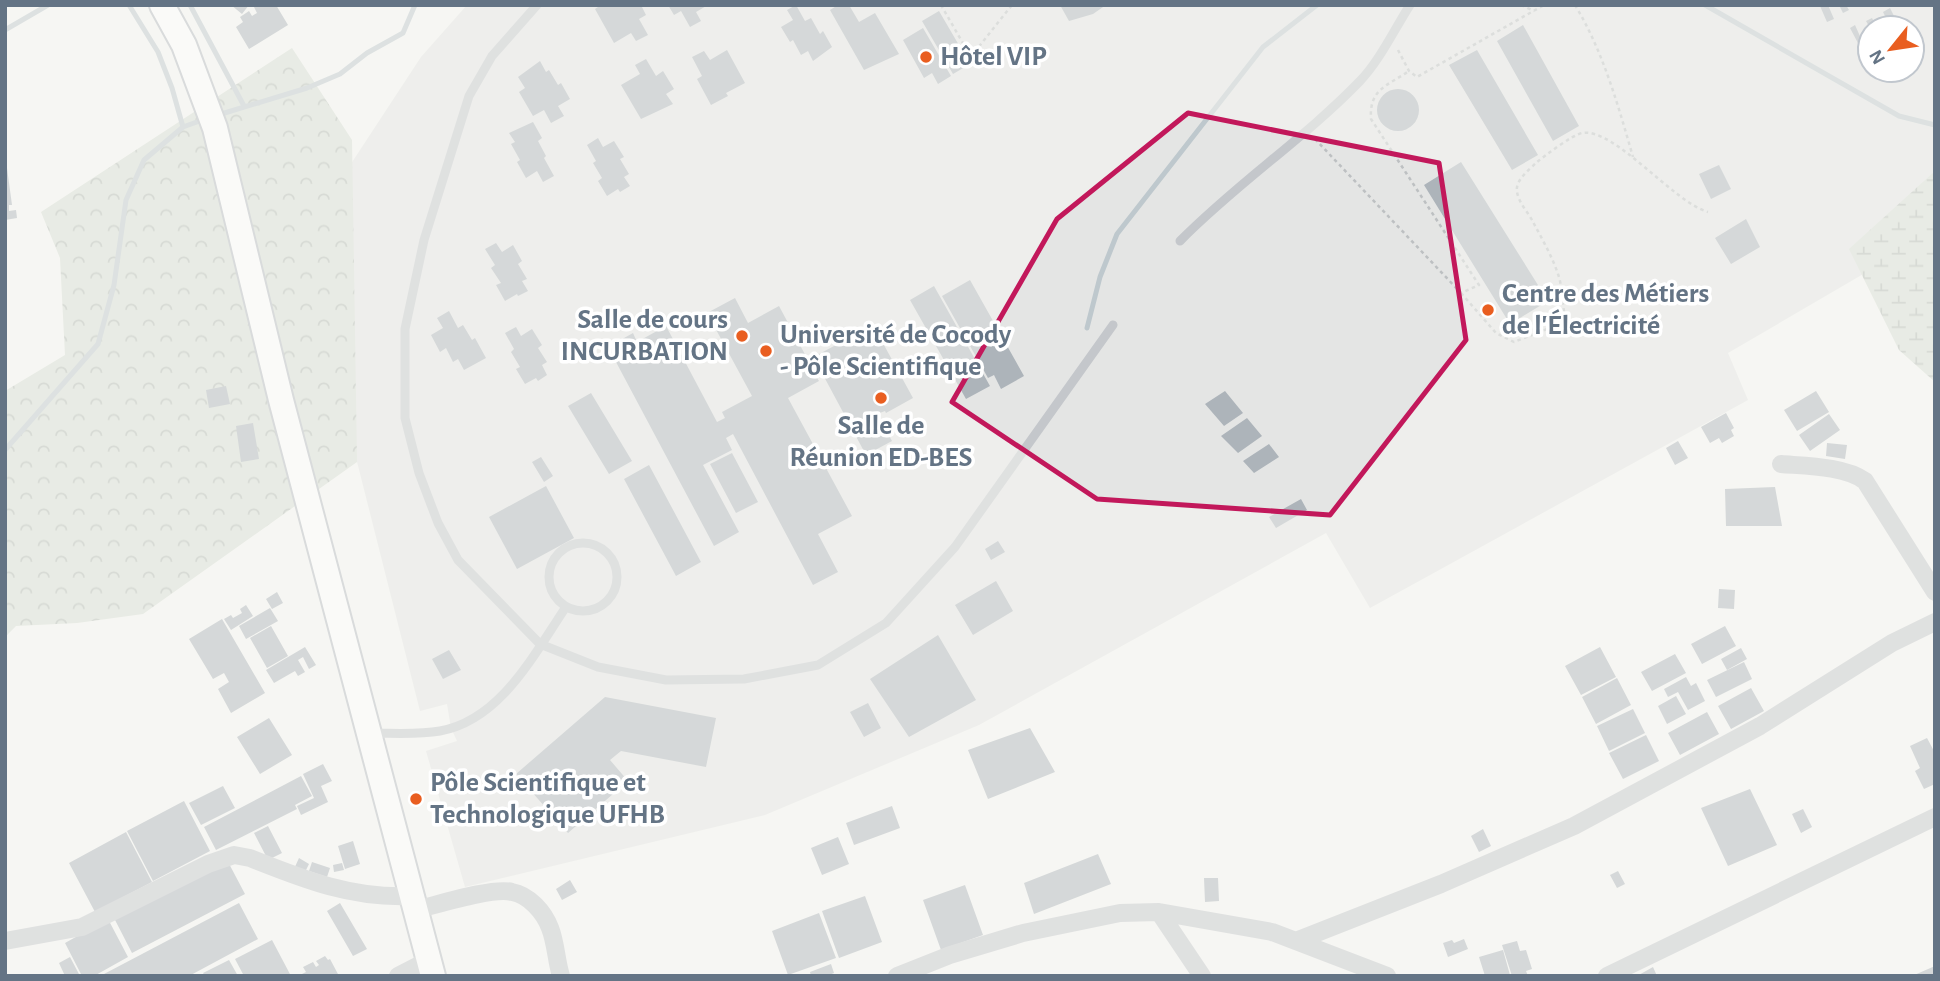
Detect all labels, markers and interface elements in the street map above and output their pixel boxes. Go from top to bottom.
north arrow [1856,14,1926,84]
place label: Hôtel VIP [940,43,1047,71]
text: N [1866,46,1889,67]
marker: Hôtel VIP [918,49,934,65]
place label: Centre des Métiers de l'Électricité [1502,280,1709,340]
marker: Centre des Métiers de l'Électricité [1480,302,1496,318]
place label: Salle de cours INCURBATION [561,306,728,366]
place label: Université de Cocody - Pôle Scientifique [780,321,1012,381]
marker: Salle de cours INCURBATION [734,328,750,344]
marker: Université de Cocody - Pôle Scientifique [758,343,774,359]
marker: Salle de Réunion ED-BES [873,390,889,406]
place label: Salle de Réunion ED-BES [790,412,972,472]
place label: Pôle Scientifique et Technologique UFHB [430,769,665,829]
marker: Pôle Scientifique et Technologique UFHB [408,791,424,807]

